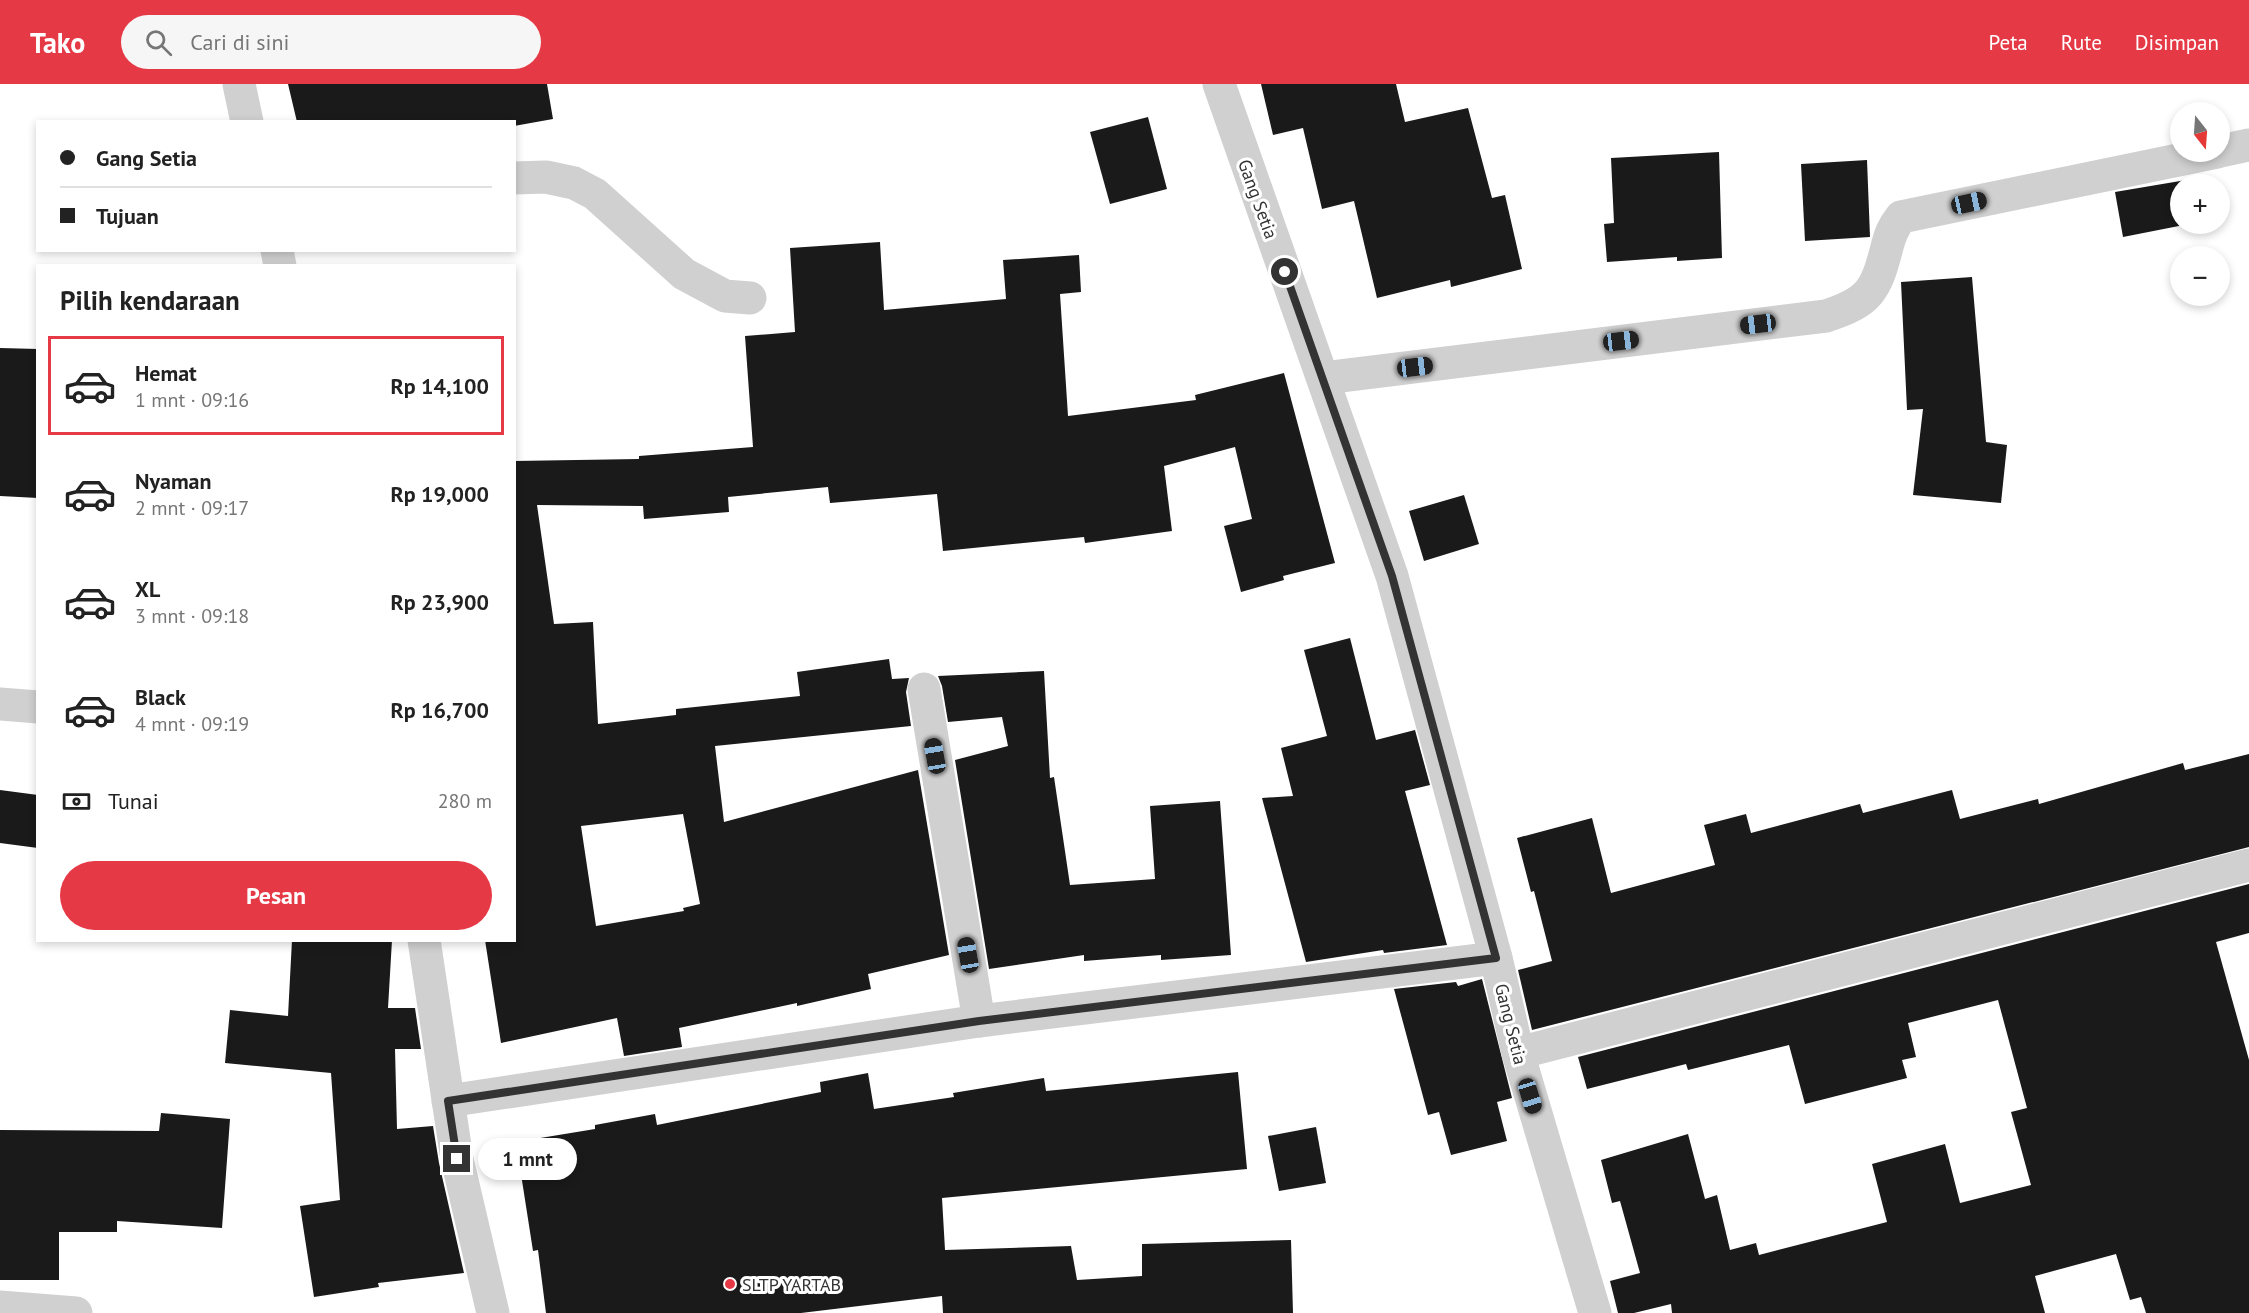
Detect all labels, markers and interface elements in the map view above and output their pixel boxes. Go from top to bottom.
search box [121,15,541,69]
text: Tako [30,24,85,61]
icon: search [142,26,175,59]
text: Cari di sini [190,28,289,56]
text: Peta [1988,29,2028,56]
text: Rute [2061,29,2102,56]
text: Disimpan [2135,29,2219,56]
north arrow [2170,102,2230,162]
map controls [2170,102,2230,306]
text: Gang Setia [96,144,197,172]
street label: Gang Setia [1233,156,1283,242]
button: + [2170,174,2230,234]
car [1950,190,1988,216]
text: Tujuan [96,202,159,230]
button: − [2170,246,2230,306]
route start [1271,258,1298,285]
text: Pilih kendaraan [60,283,240,317]
car [1739,313,1777,335]
car [1602,330,1640,352]
car [1396,356,1434,378]
icon: car [63,359,117,413]
text: Hemat [135,359,197,387]
text: Rp 14,100 [390,372,489,400]
text: 1 mnt · 09:16 [135,387,249,413]
icon: car [63,467,117,521]
text: Nyaman [135,467,212,495]
text: Rp 19,000 [390,480,489,508]
text: 2 mnt · 09:17 [135,495,249,521]
icon: car [63,575,117,629]
text: XL [135,575,160,603]
text: Rp 23,900 [390,588,489,616]
text: 3 mnt · 09:18 [135,603,249,629]
icon: car [63,683,117,737]
text: Black [135,683,186,711]
text: Rp 16,700 [390,696,489,724]
text: 4 mnt · 09:19 [135,711,249,737]
car [923,737,947,775]
icon: cash [60,785,93,818]
text: Tunai [108,787,159,815]
text: 280 m [438,788,492,814]
button: Pesan [60,861,492,930]
car [956,936,980,974]
street label: Gang Setia [1490,981,1532,1067]
car [1516,1076,1544,1116]
callout: 1 mnt [478,1138,577,1180]
route end [443,1145,470,1172]
text: 1 mnt [502,1146,553,1172]
place label: SLTP YARTAB [742,1273,841,1296]
marker: SLTP YARTAB [723,1277,737,1291]

